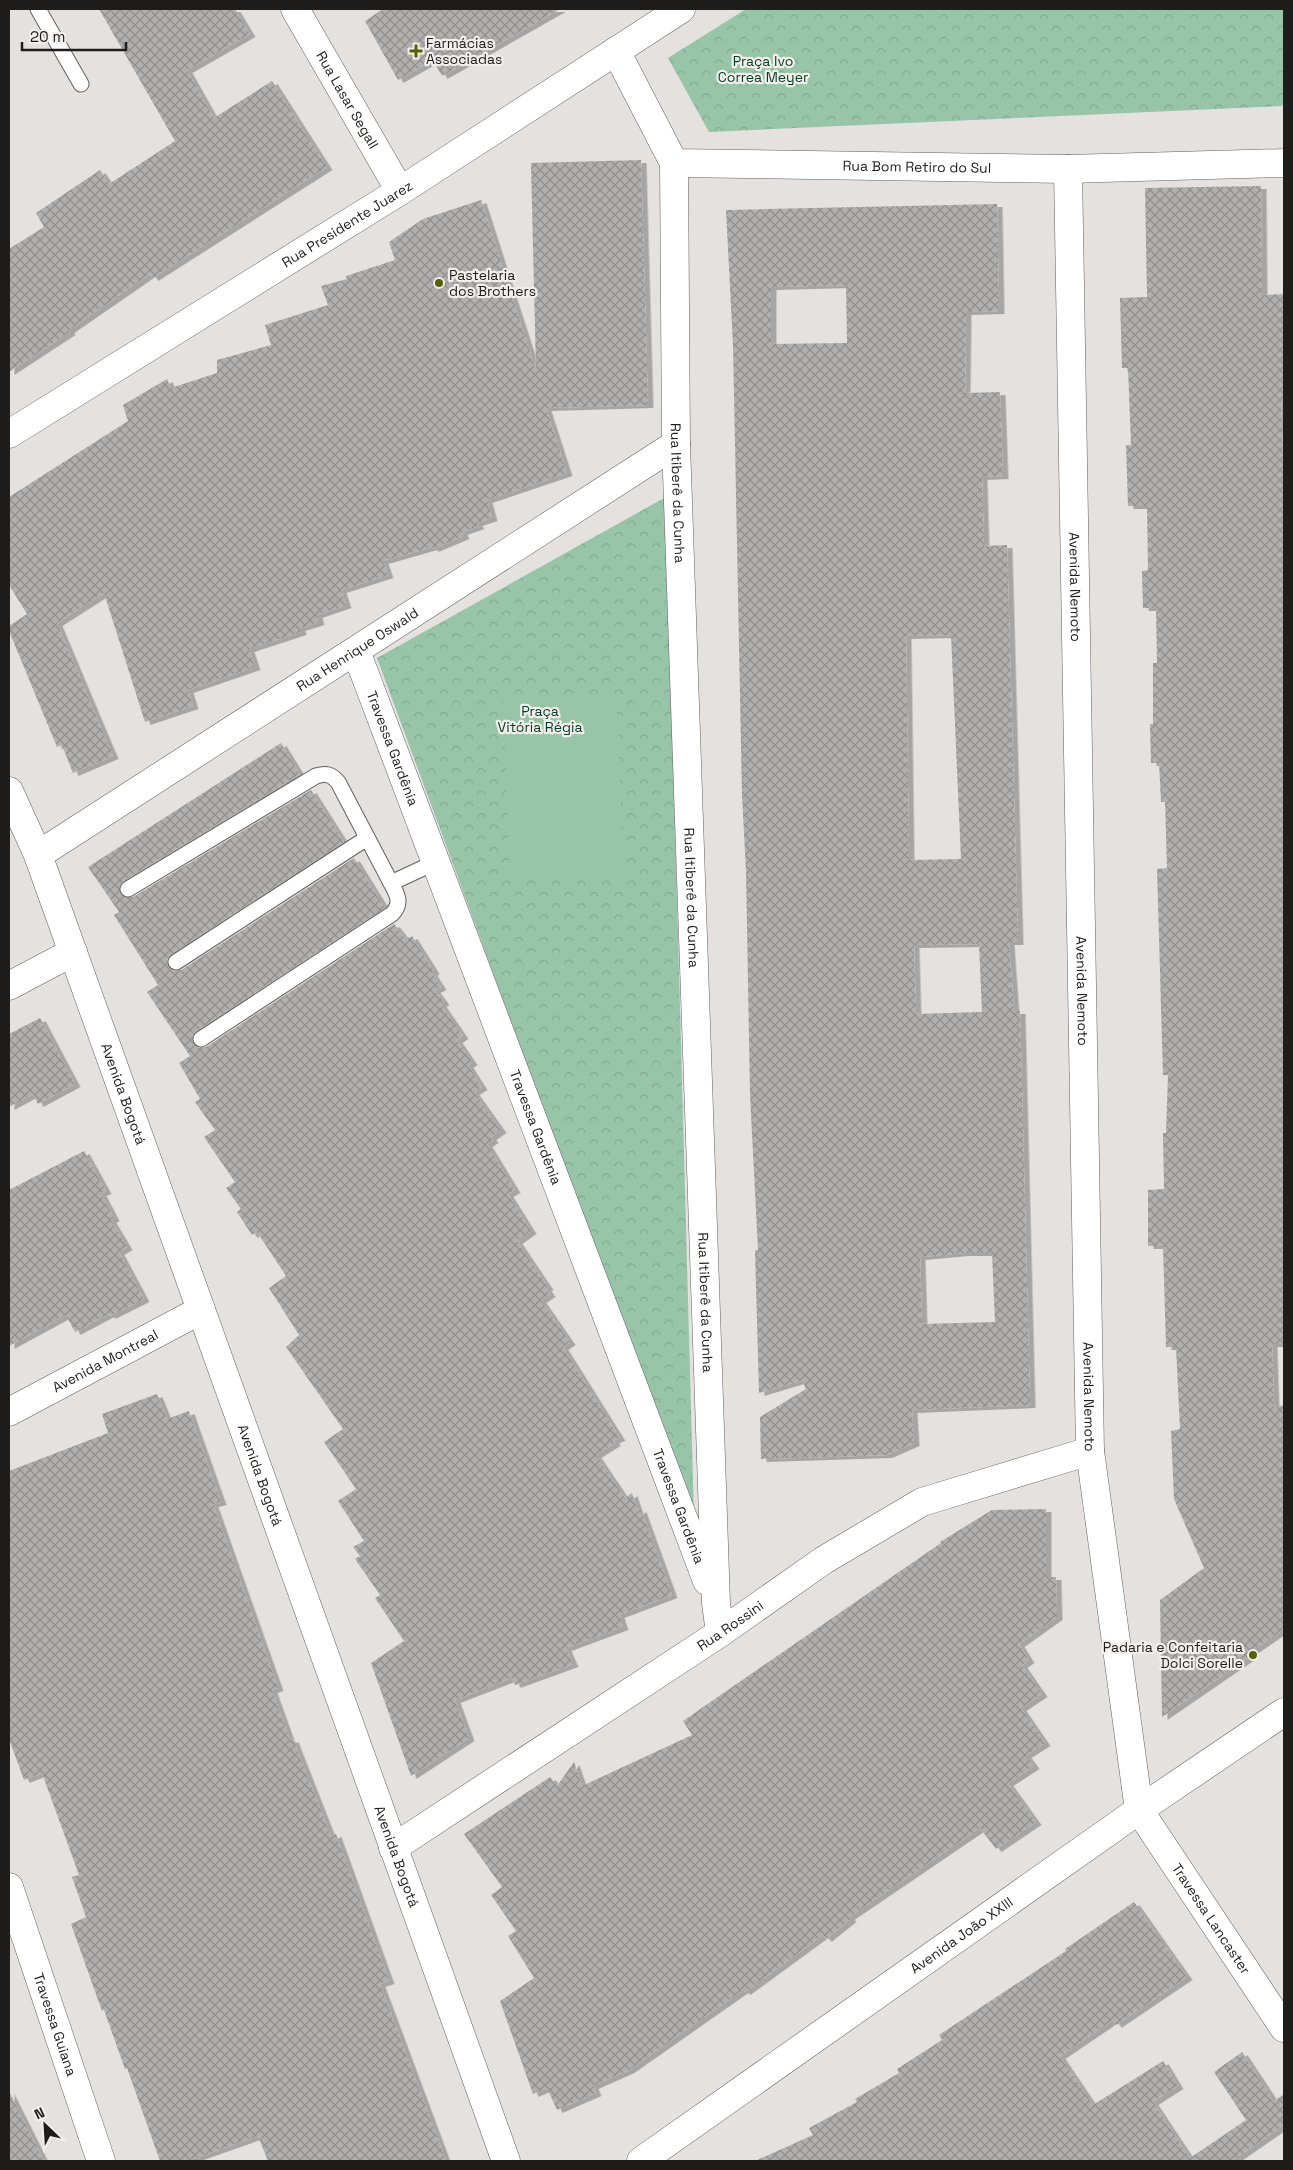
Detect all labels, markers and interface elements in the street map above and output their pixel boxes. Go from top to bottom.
scale bar [22,20,126,52]
text: 20 m [30,27,65,46]
place label: Farmácias Associadas [426,34,502,68]
marker: Farmácias Associadas [410,45,422,57]
street label: Rua Lasar Segall [312,48,383,152]
park label: Praça Ivo Correa Meyer [718,52,808,86]
street label: Rua Bom Retiro do Sul [842,157,991,177]
street label: Rua Presidente Juarez [278,176,416,271]
place label: Pastelaria dos Brothers [449,266,536,300]
marker: Pastelaria dos Brothers [433,277,445,289]
street label: Rua Itiberê da Cunha [667,423,689,563]
street label: Avenida Nemoto [1065,532,1085,642]
street label: Rua Henrique Oswald [293,603,422,695]
street label: Travessa Gardênia [363,688,423,808]
park label: Praça Vitória Régia [498,702,582,736]
street label: Rua Itiberê da Cunha [680,827,703,968]
street label: Avenida Nemoto [1072,936,1092,1046]
street label: Avenida Bogotá [97,1041,150,1147]
street label: Travessa Gardênia [506,1067,566,1187]
street label: Rua Itiberê da Cunha [694,1232,717,1373]
street label: Avenida Montreal [49,1325,161,1396]
street label: Avenida Nemoto [1079,1342,1099,1452]
street label: Avenida Bogotá [234,1422,287,1528]
street label: Travessa Gardênia [649,1446,709,1566]
street label: Rua Rossini [694,1596,767,1655]
place label: Padaria e Confeitaria Dolci Sorelle [1103,1638,1243,1672]
marker: Padaria e Confeitaria Dolci Sorelle [1247,1649,1259,1661]
street label: Avenida Bogotá [370,1803,423,1910]
street label: Travessa Lancaster [1168,1860,1255,1978]
street label: Avenida João XXIII [906,1893,1016,1978]
street label: Travessa Guiana [29,1970,81,2078]
north arrow [20,2100,70,2150]
text: N [31,2103,48,2123]

